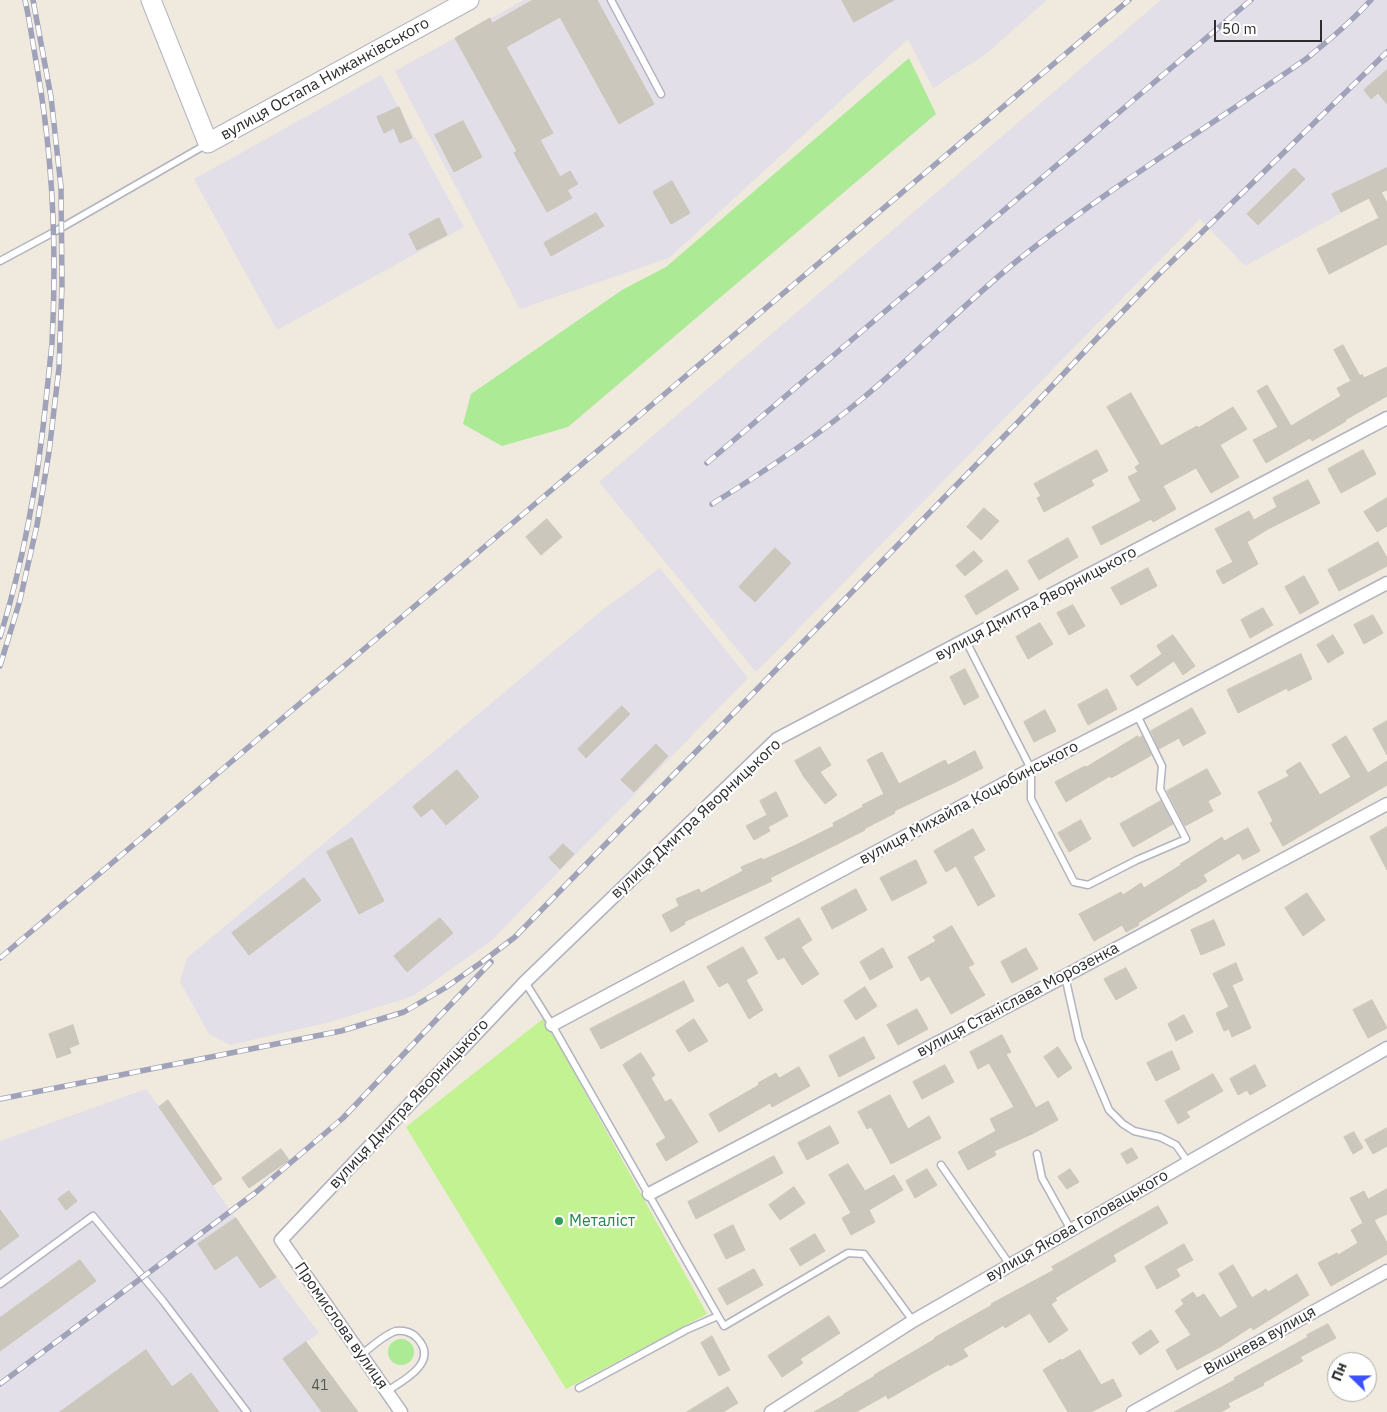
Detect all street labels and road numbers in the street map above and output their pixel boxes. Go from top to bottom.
street label: вулиця Остапа Нижанківського [217,13,433,145]
street label: вулиця Дмитра Яворницького [932,543,1140,665]
street label: вулиця Дмитра Яворницького [607,735,785,903]
street label: вулиця Михайла Коцюбинського [856,737,1082,869]
street label: вулиця Станіслава Морозенка [914,938,1122,1062]
street label: вулиця Дмитра Яворницького [325,1015,493,1193]
street label: вулиця Якова Головацького [982,1166,1172,1286]
street label: Промислова вулиця [290,1259,392,1393]
street label: Вишнева вулиця [1201,1302,1319,1380]

